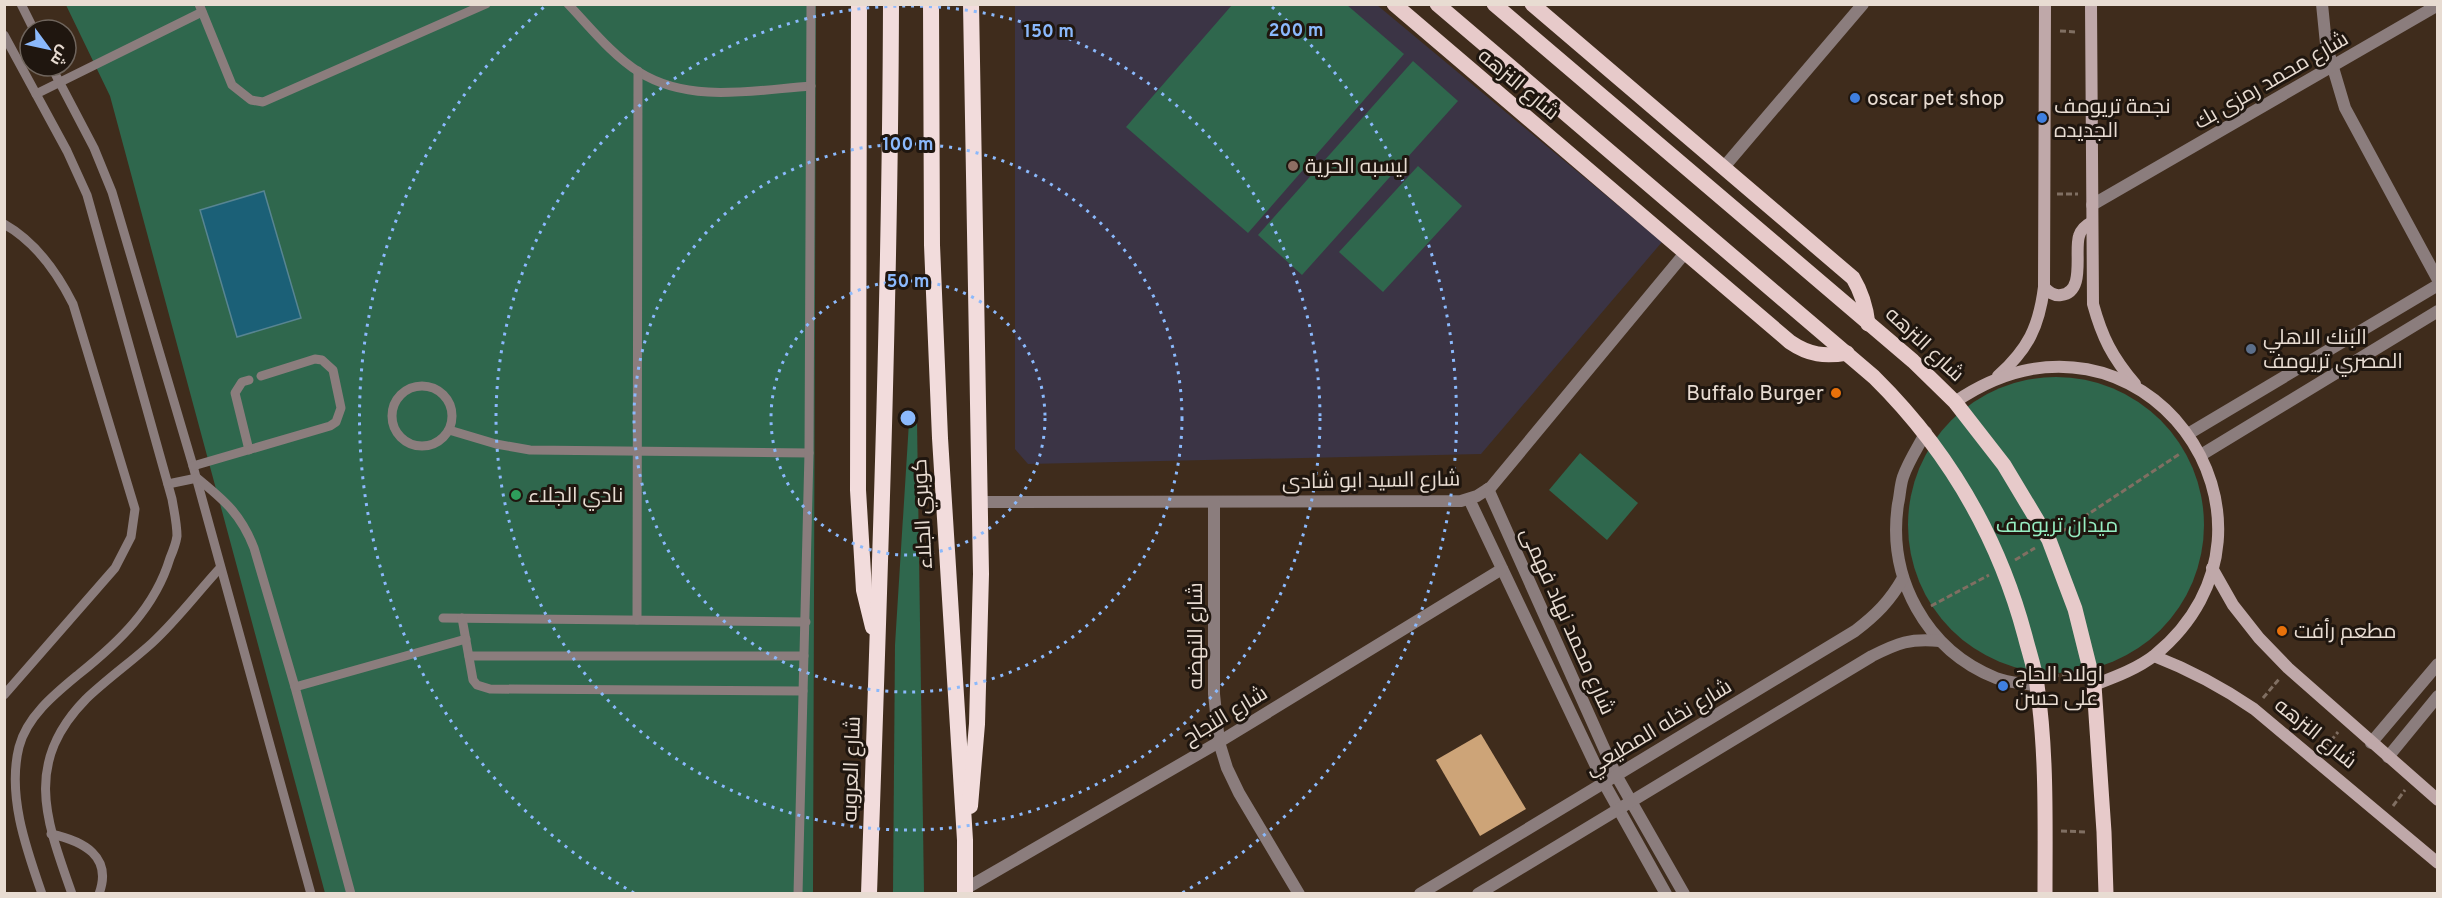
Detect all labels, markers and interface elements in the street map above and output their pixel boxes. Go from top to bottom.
north arrow [18,18,78,78]
text: 200 m [1268,20,1324,43]
text: 150 m [1024,21,1074,44]
street label: شارع محمد رمزى بك [2190,26,2354,136]
text: ش [45,41,73,69]
street label: شارع النزهه [1472,43,1564,127]
place label: oscar pet shop [1867,86,2005,113]
marker: oscar pet shop [1848,91,1862,105]
place label: نجمة تريومف الجديده [2054,94,2171,145]
marker: نجمة تريومف الجديده [2035,111,2049,125]
text: 100 m [882,134,934,157]
place label: ليسبه الحرية [1305,154,1408,181]
marker: ليسبه الحرية [1286,159,1300,173]
text: 50 m [886,271,930,294]
street label: شارع النزهه [1879,302,1969,389]
place label: البنك الاهلي المصري تريومف [2263,325,2403,377]
marker: البنك الاهلي المصري تريومف [2244,342,2258,356]
place label: Buffalo Burger [1686,381,1824,408]
marker: Buffalo Burger [1829,386,1843,400]
centre of rings [898,408,918,428]
street label: كوبري الجلاء [907,458,941,570]
street label: شارع السيد ابو شادى [1282,466,1460,497]
place label: نادي الجلاء [528,483,623,511]
marker: نادي الجلاء [509,488,523,502]
park label: ميدان تريومف [1996,513,2118,540]
street label: شارع محمد نهاد فهمى [1513,524,1620,719]
street label: شارع النهضه [1183,582,1210,690]
place label: مطعم رأفت [2294,618,2396,646]
marker: مطعم رأفت [2275,624,2289,638]
place label: اولاد الحاج على حسن [2015,662,2103,713]
street label: شارع نخله المطيعي [1580,674,1738,784]
marker: اولاد الحاج على حسن [1996,679,2010,693]
street label: شارع النجاح [1178,680,1273,752]
street label: شارع النزهه [2268,693,2362,776]
street label: شارع العروبه [837,716,868,822]

